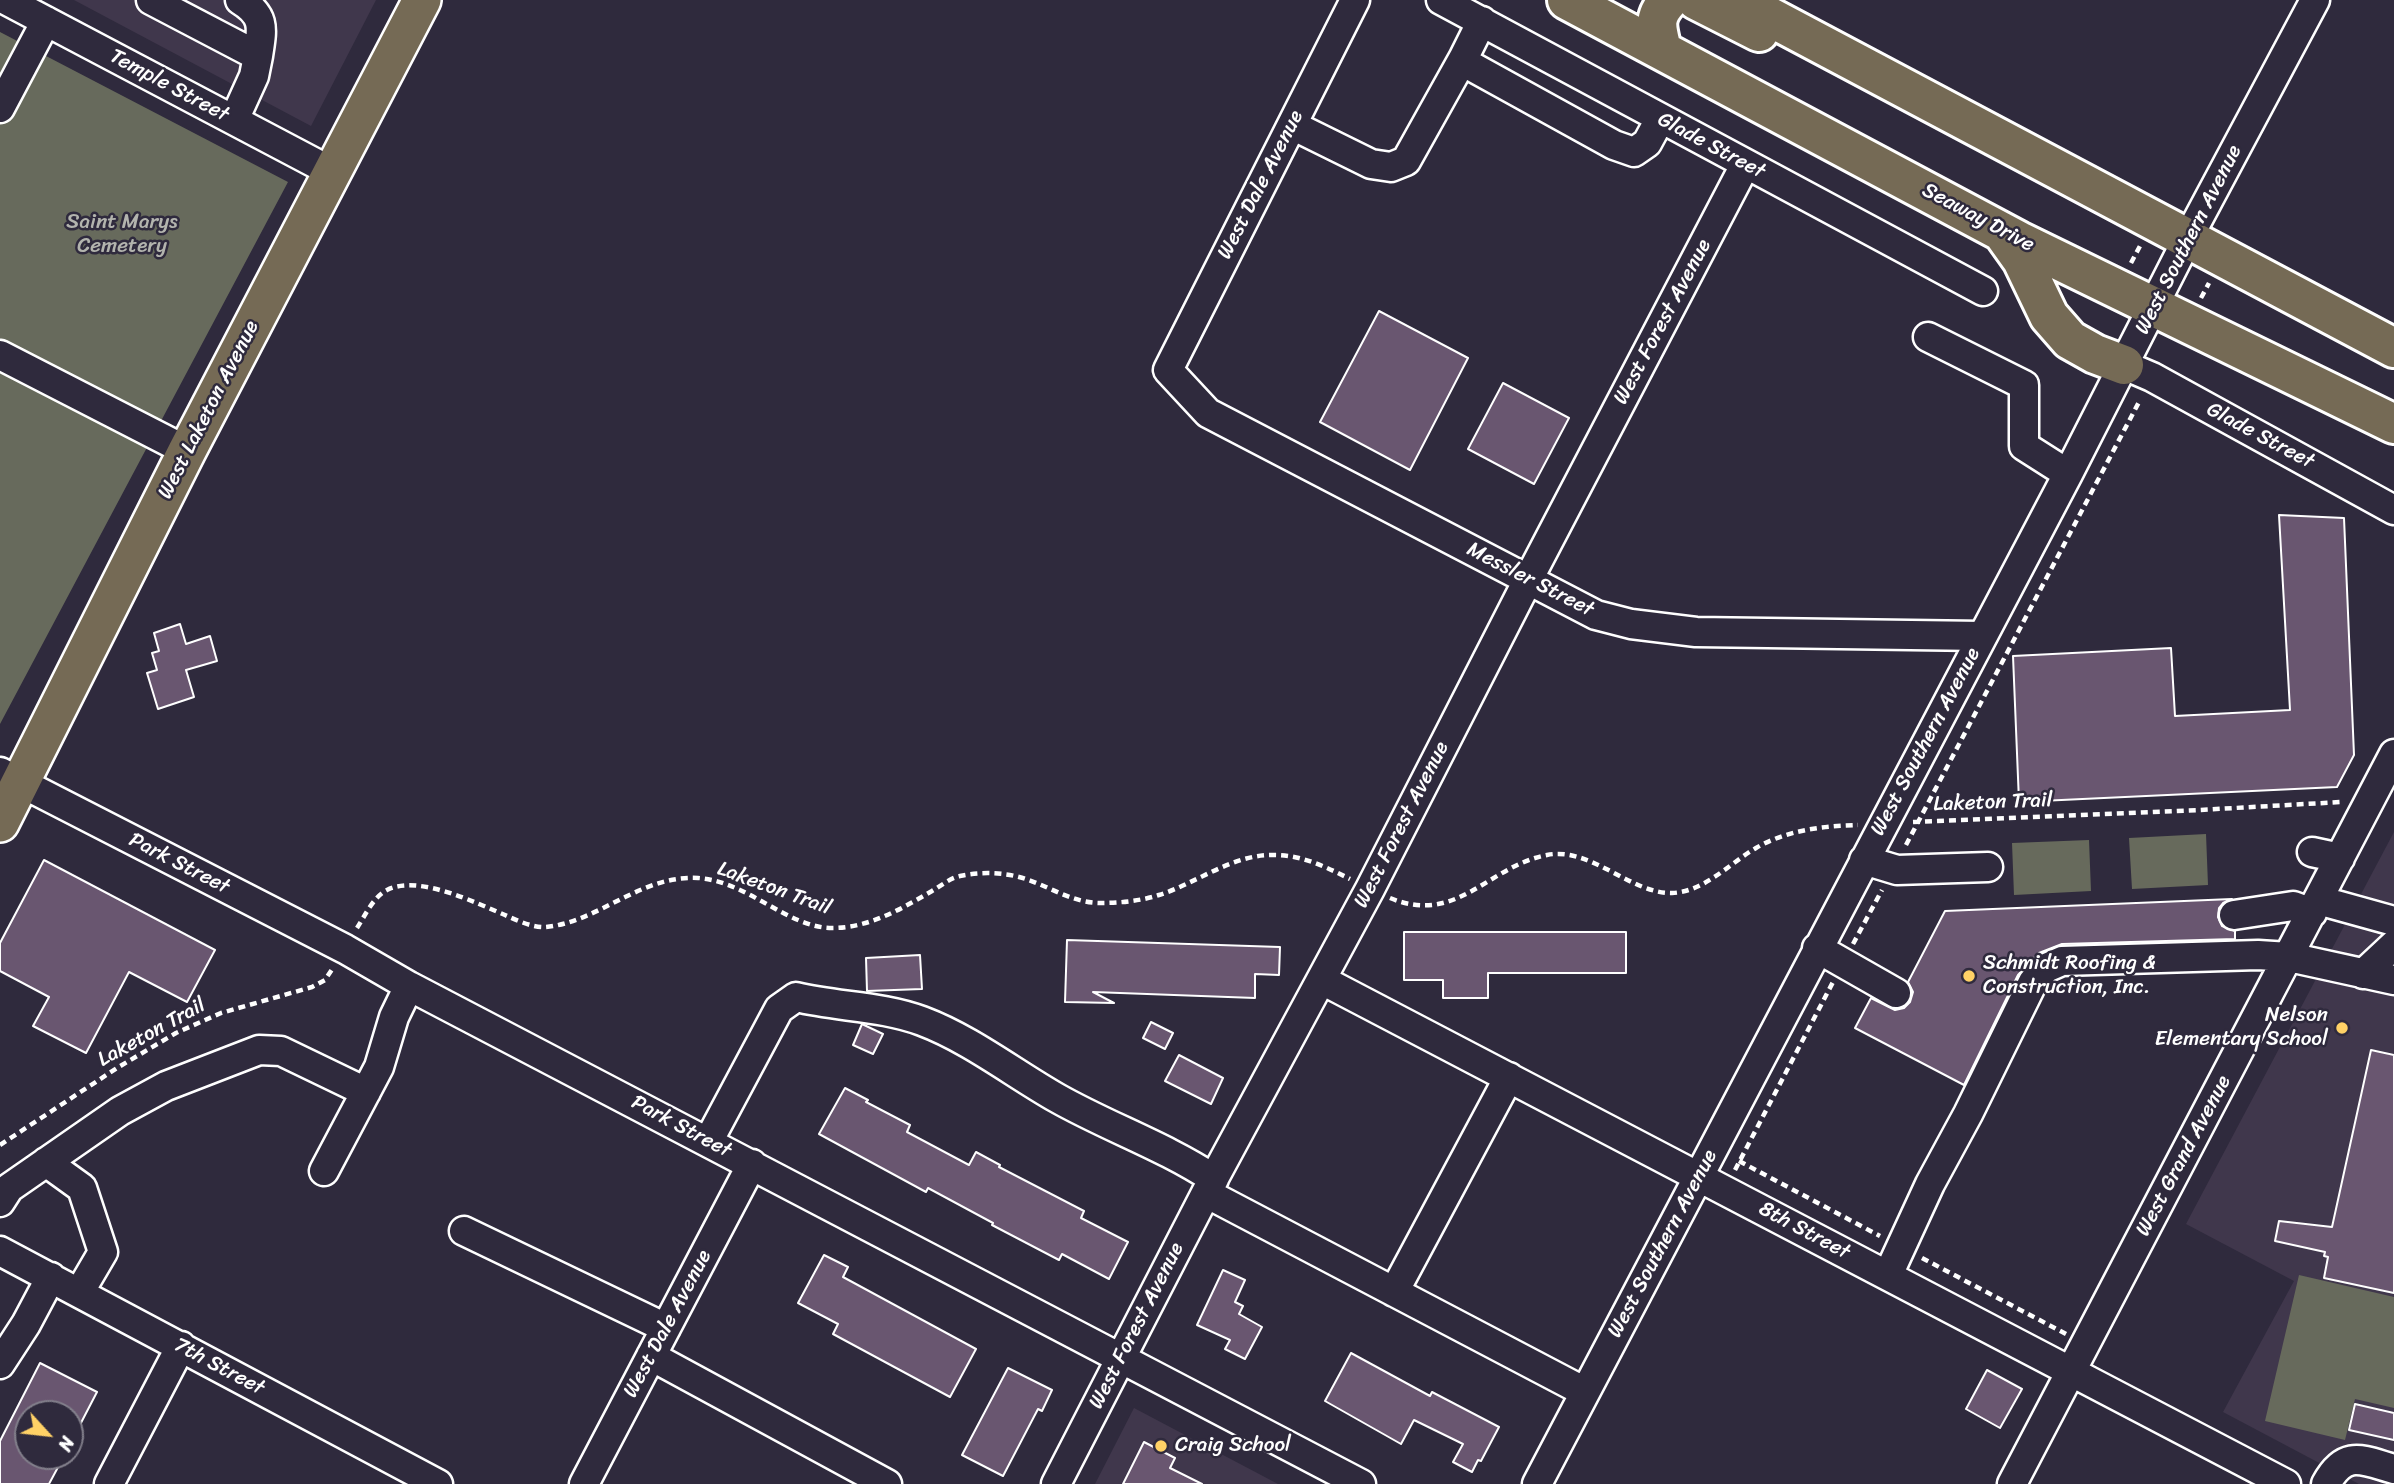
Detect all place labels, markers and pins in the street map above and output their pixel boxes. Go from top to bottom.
place label: Schmidt Roofing & Construction, Inc. [1983,951,2156,1001]
marker: Schmidt Roofing & Construction, Inc. [1961,968,1977,984]
place label: Nelson Elementary School [2155,1003,2328,1053]
marker: Nelson Elementary School [2334,1020,2350,1036]
place label: Craig School [1175,1433,1291,1459]
marker: Craig School [1153,1438,1169,1454]

